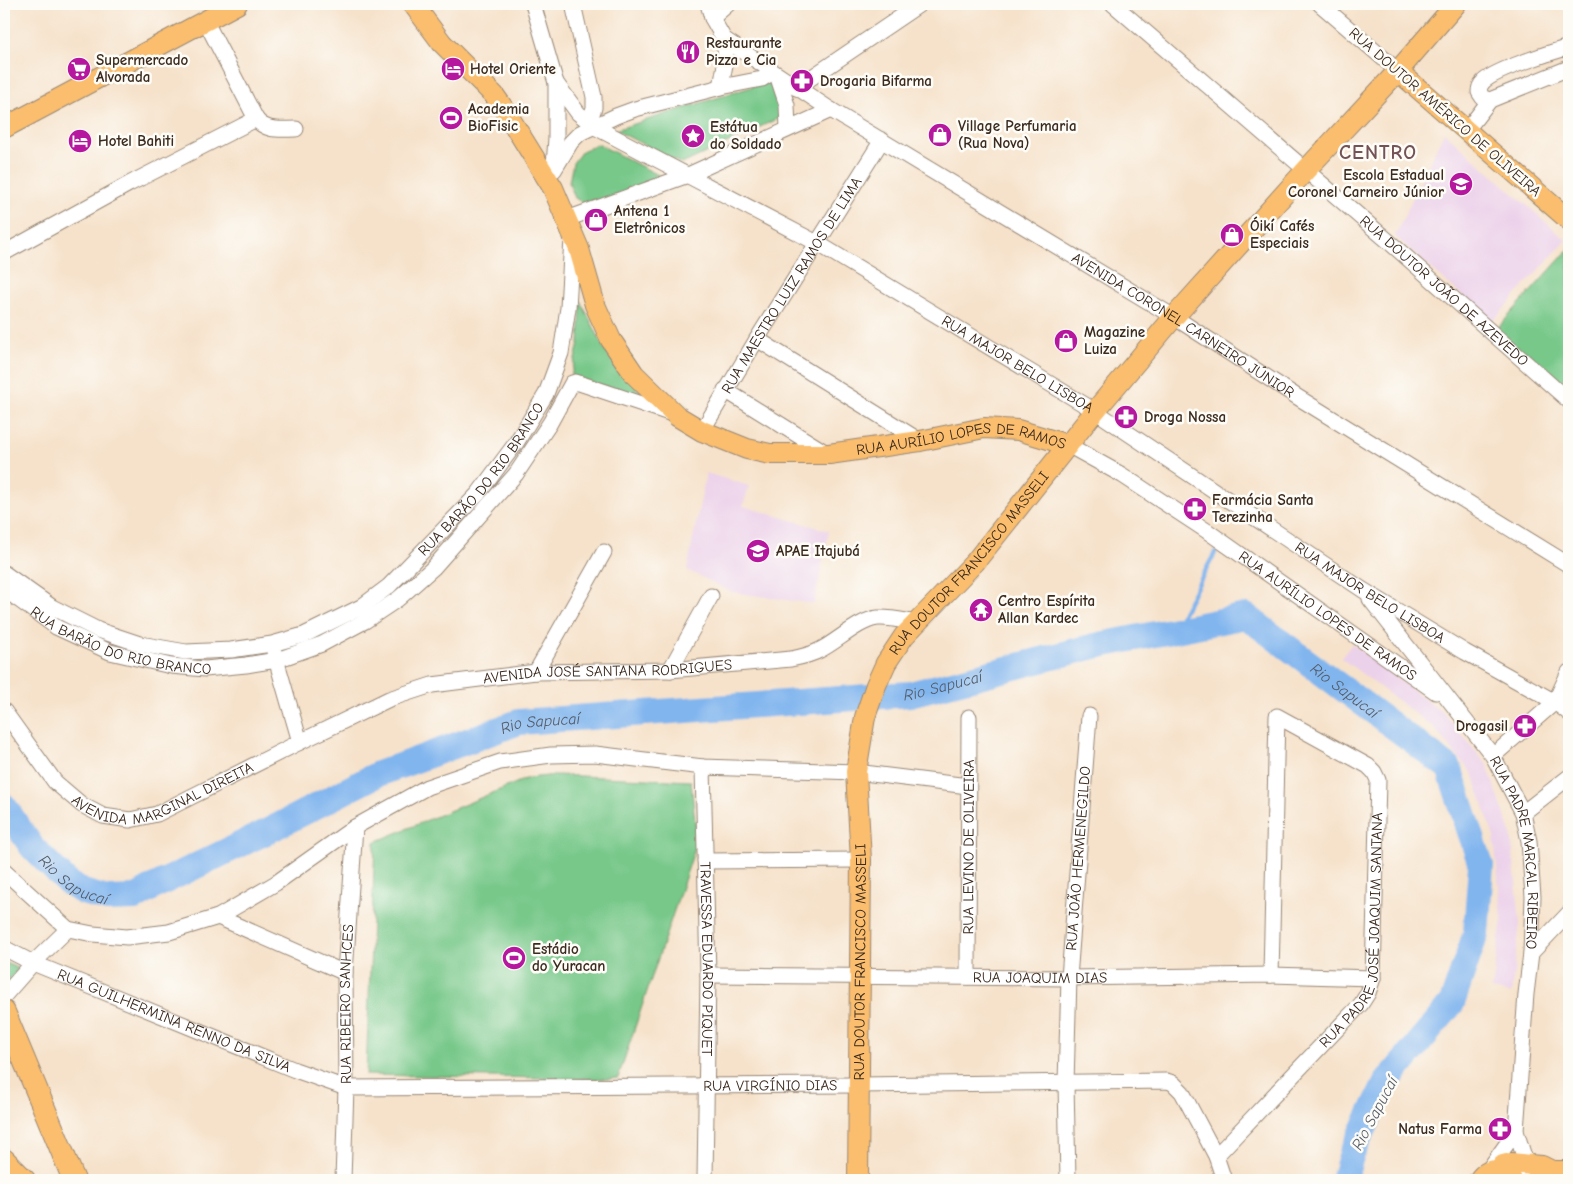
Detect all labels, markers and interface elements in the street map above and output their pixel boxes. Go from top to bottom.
street label: RUA DOUTOR AMÉRICO DE OLIVEIRA [1345,23,1546,201]
place label: Restaurante Pizza e Cia [706,34,782,69]
restaurant icon: Restaurante Pizza e Cia [675,39,701,65]
place label: Supermercado Alvorada [96,51,189,86]
supermarket icon: Supermercado Alvorada [66,56,92,82]
hotel icon: Hotel Oriente [440,56,466,82]
place label: Hotel Oriente [470,60,556,78]
pharmacy icon: Drogaria Bifarma [789,68,815,94]
place label: Drogaria Bifarma [820,72,932,90]
place label: Academia BioFisic [468,100,529,135]
sports icon: Academia BioFisic [438,105,464,131]
place label: Village Perfumaria (Rua Nova) [958,117,1077,152]
place label: Estátua do Soldado [710,118,782,153]
shop icon: Village Perfumaria (Rua Nova) [927,122,953,148]
place icon: Estátua do Soldado [680,123,706,149]
hotel icon: Hotel Bahiti [67,128,93,154]
place label: Hotel Bahiti [98,132,174,150]
district label: CENTRO [1339,141,1417,164]
place label: Escola Estadual Coronel Carneiro Júnior [1288,166,1444,201]
school or university icon: Escola Estadual Coronel Carneiro Júnior [1448,171,1474,197]
street label: RUA MAESTRO LUIZ RAMOS DE LIMA [718,174,866,397]
place label: Antena 1 Eletrônicos [614,202,685,237]
shop icon: Antena 1 Eletrônicos [583,207,609,233]
street label: RUA DOUTOR JOÃO DE AZEVEDO [1356,212,1532,370]
place label: Óikí Cafés Especiais [1250,216,1314,252]
shop icon: Óikí Cafés Especiais [1219,222,1245,248]
street label: AVENIDA CORONEL CARNEIRO JÚNIOR [1069,248,1298,402]
street label: RUA MAJOR BELO LISBOA [938,311,1097,417]
place label: Magazine Luiza [1084,323,1145,358]
shop icon: Magazine Luiza [1053,328,1079,354]
street label: RUA BARÃO DO RIO BRANCO [414,399,548,560]
pharmacy icon: Droga Nossa [1113,404,1139,430]
place label: Droga Nossa [1144,408,1226,426]
street label: RUA AURÍLIO LOPES DE RAMOS [855,419,1068,459]
street label: RUA DOUTOR FRANCISCO MASSELI [885,467,1053,658]
place label: Farmácia Santa Terezinha [1212,491,1314,526]
pharmacy icon: Farmácia Santa Terezinha [1182,496,1208,522]
school or university icon: APAE Itajubá [745,538,771,564]
street label: RUA MAJOR BELO LISBOA [1292,538,1448,647]
place label: APAE Itajubá [776,542,860,560]
street label: RUA AURÍLIO LOPES DE RAMOS [1235,547,1420,685]
place label: Centro Espírita Allan Kardec [998,592,1095,627]
temple icon: Centro Espírita Allan Kardec [968,597,994,623]
street label: RUA BARÃO DO RIO BRANCO [27,602,212,678]
street label: AVENIDA JOSÉ SANTANA RODRIGUES [482,655,733,688]
water label: Rio Sapucaí [1307,660,1384,724]
water label: Rio Sapucaí [903,667,986,704]
water label: Rio Sapucaí [498,709,583,738]
pharmacy icon: Drogasil [1512,713,1538,739]
place label: Drogasil [1456,717,1508,735]
street label: RUA PADRE MARCAL RIBEIRO [1486,753,1542,950]
street label: AVENIDA MARGINAL DIREITA [68,758,256,829]
street label: RUA LEVINO DE OLIVEIRA [959,759,978,935]
street label: RUA JOÃO HERMENEGILDO [1062,765,1094,951]
street label: RUA PADRE JOSÉ JOAQUIM SANTANA [1315,812,1386,1051]
street label: RUA DOUTOR FRANCISCO MASSELI [850,843,870,1080]
water label: Rio Sapucaí [35,851,113,910]
street label: TRAVESSA EDUARDO PIQUET [696,862,717,1056]
street label: RUA RIBEIRO SANHCES [336,924,357,1084]
place label: Estádio do Yuracan [532,940,605,975]
sports icon: Estádio do Yuracan [501,945,527,971]
street label: RUA GUILHERMINA RENNO DA SILVA [55,965,294,1076]
street label: RUA JOAQUIM DIAS [973,968,1107,987]
water label: Rio Sapucaí [1348,1072,1403,1153]
street label: RUA VIRGÍNIO DIAS [703,1075,837,1095]
pharmacy icon: Natus Farma [1487,1116,1513,1142]
place label: Natus Farma [1398,1120,1482,1138]

